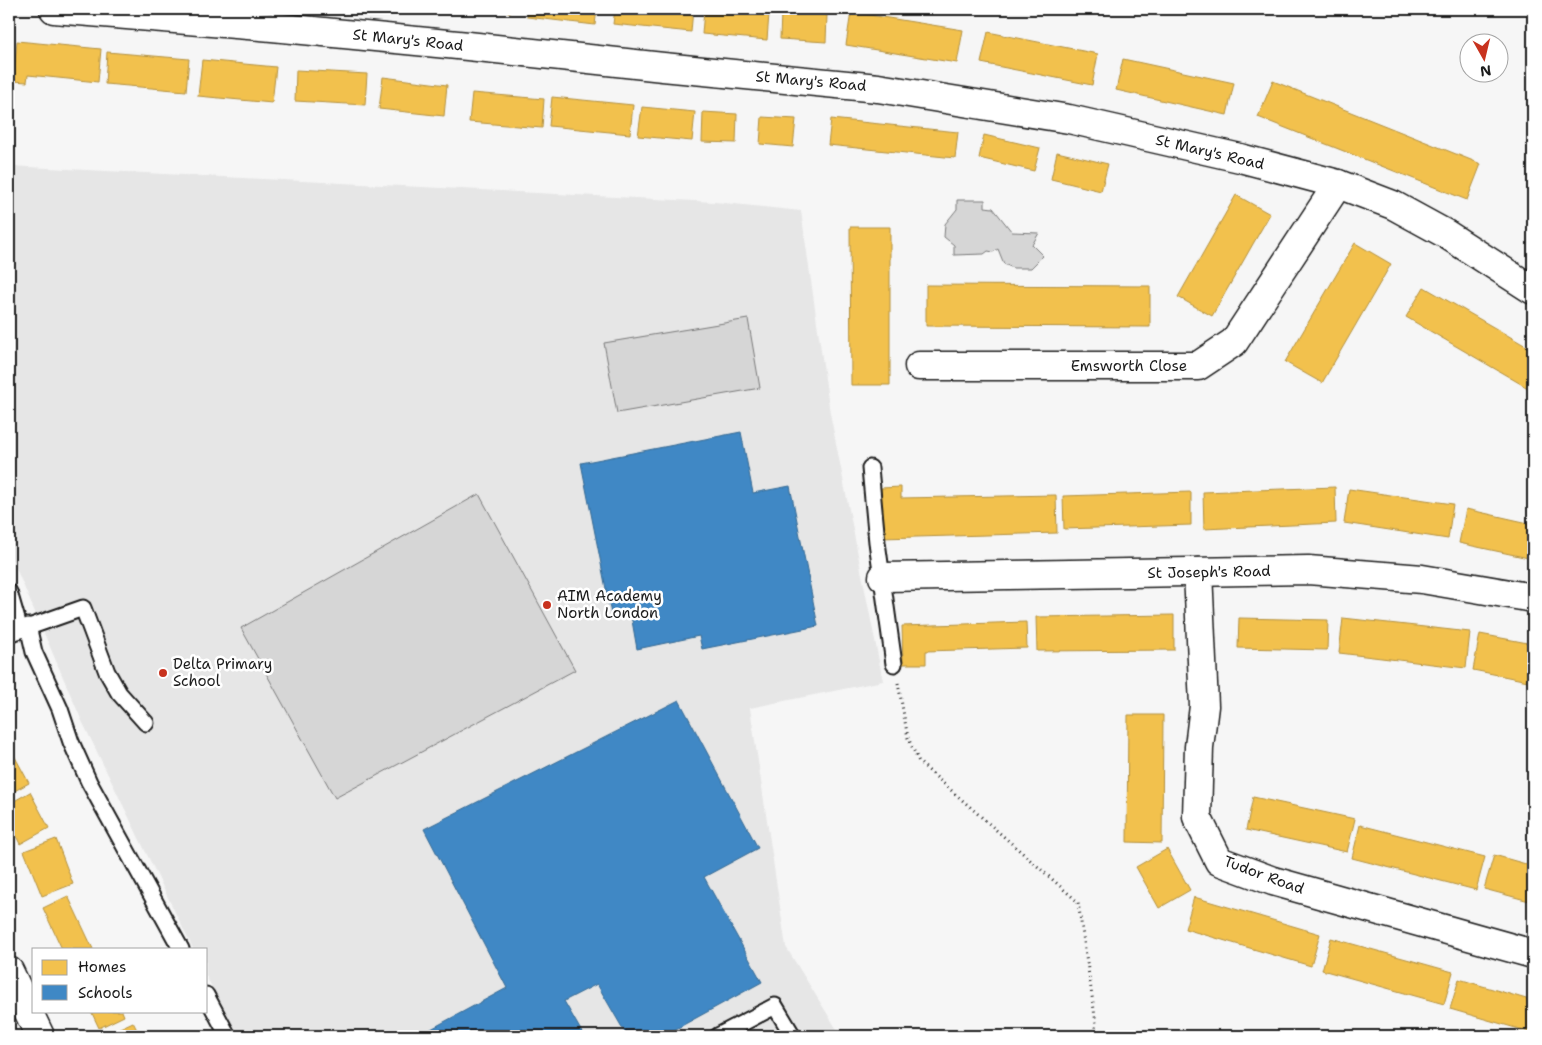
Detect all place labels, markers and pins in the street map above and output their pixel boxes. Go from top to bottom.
place label: AIM Academy North London [557,586,662,623]
marker: AIM Academy North London [541,599,553,611]
place label: Delta Primary School [173,654,272,691]
marker: Delta Primary School [157,667,169,679]

